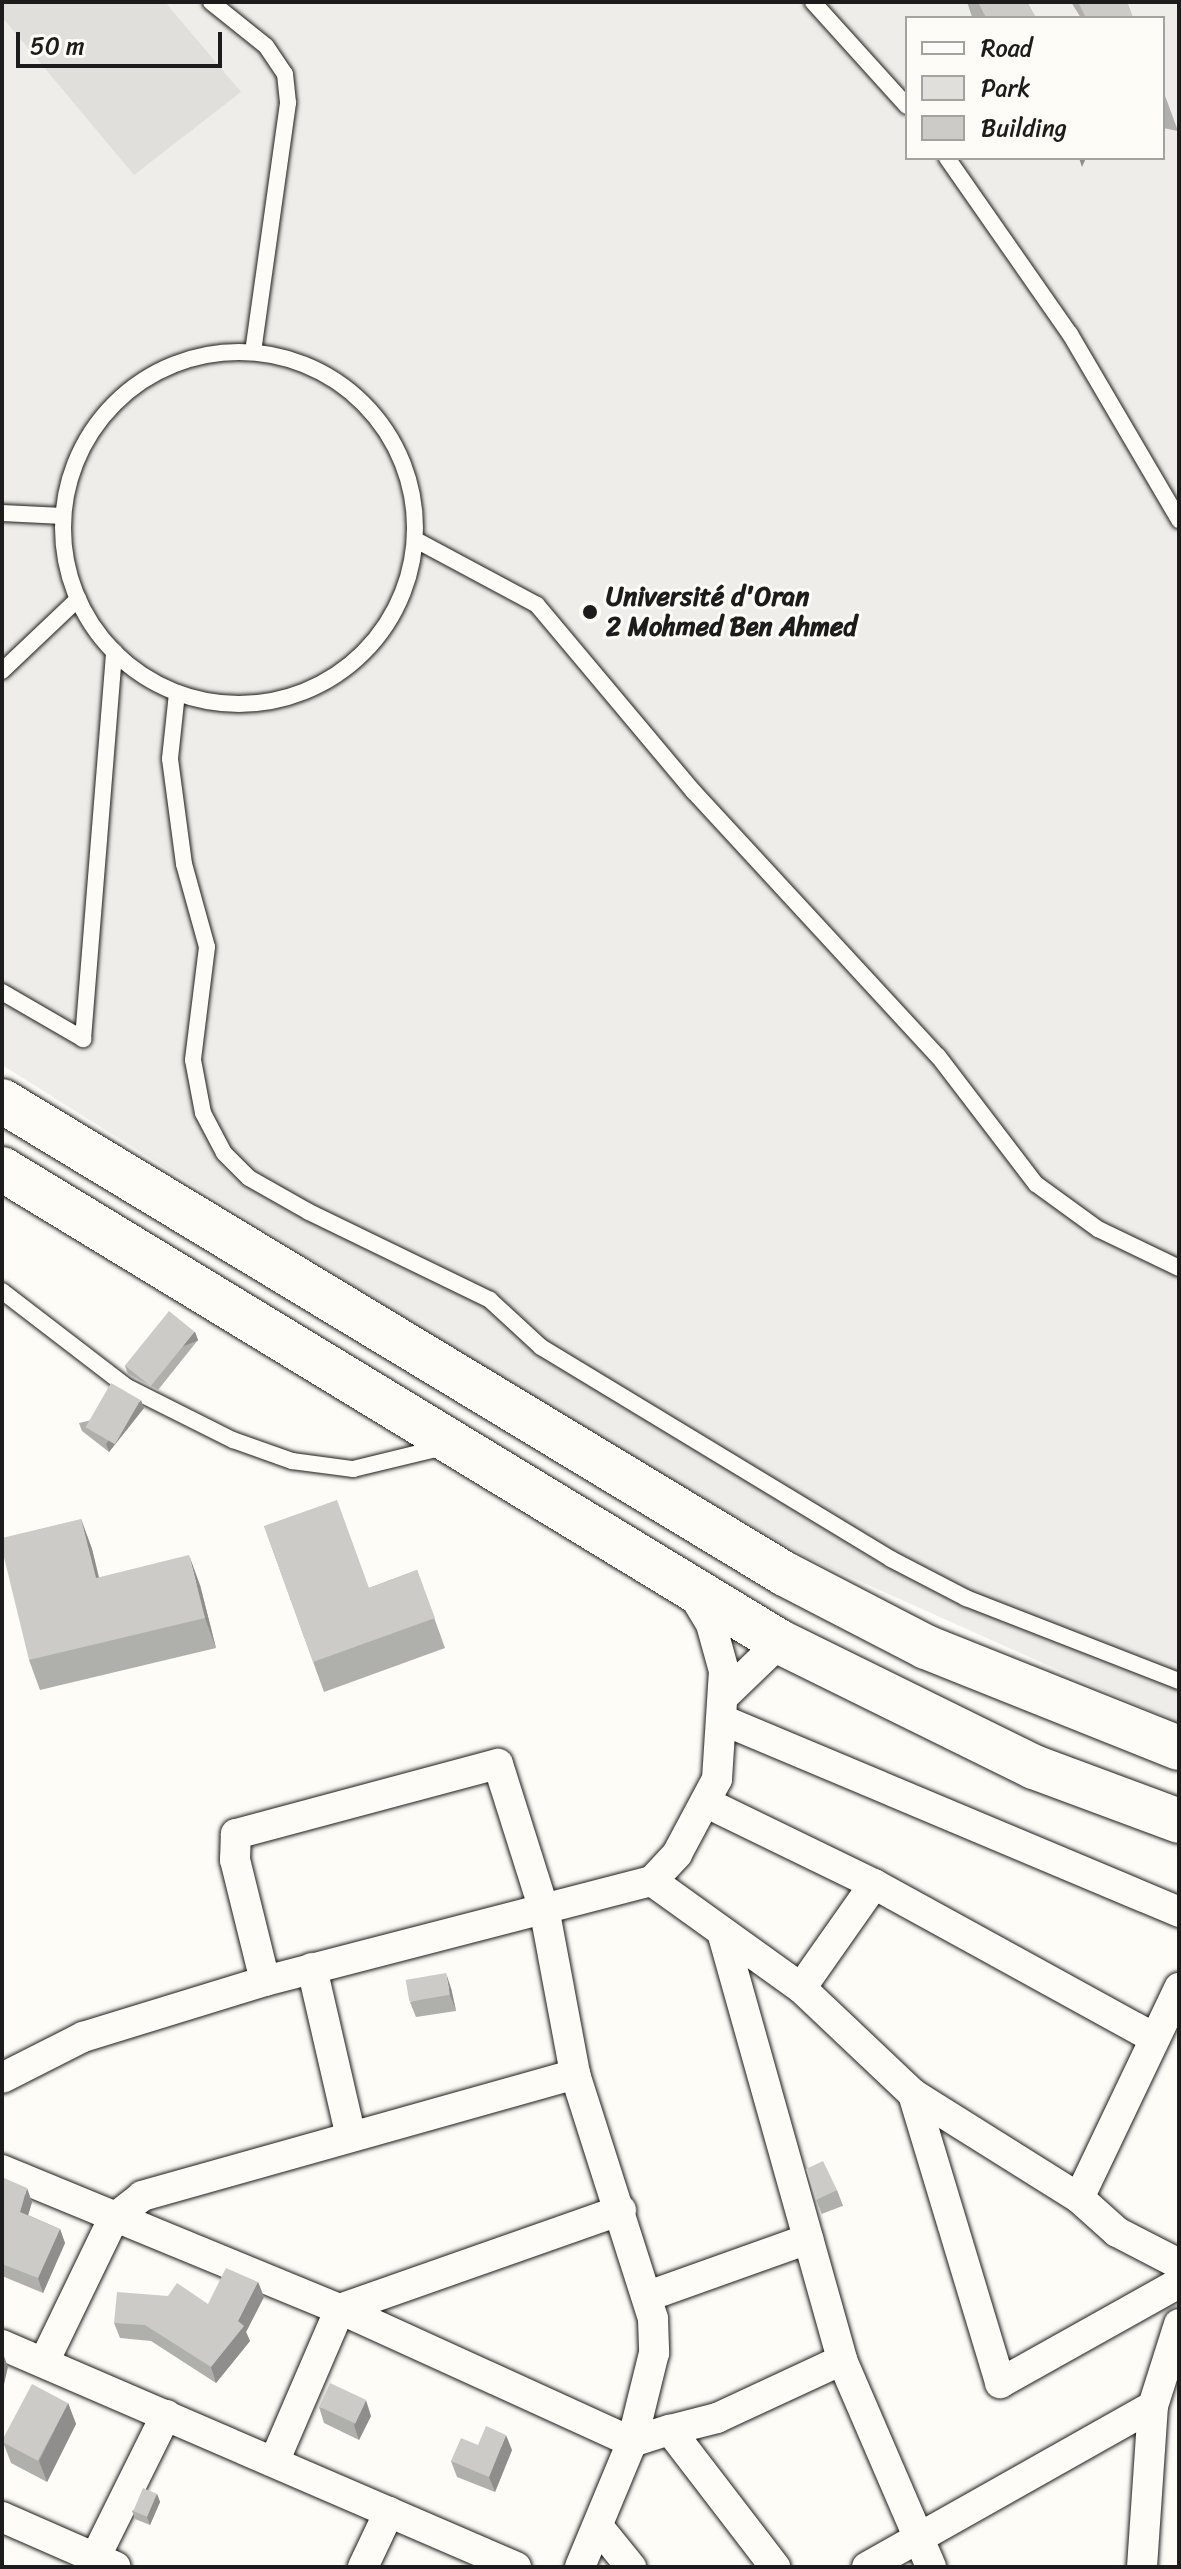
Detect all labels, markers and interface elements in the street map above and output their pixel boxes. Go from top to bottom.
scale bar [20,16,226,66]
legend [905,16,1165,160]
text: 50 m [30,25,85,67]
text: Road [981,27,1032,69]
text: Park [981,67,1030,109]
text: Building [981,107,1067,149]
place label: Université d'Oran 2 Mohmed Ben Ahmed [606,581,858,642]
marker: Université d'Oran 2 Mohmed Ben Ahmed [581,603,599,621]

